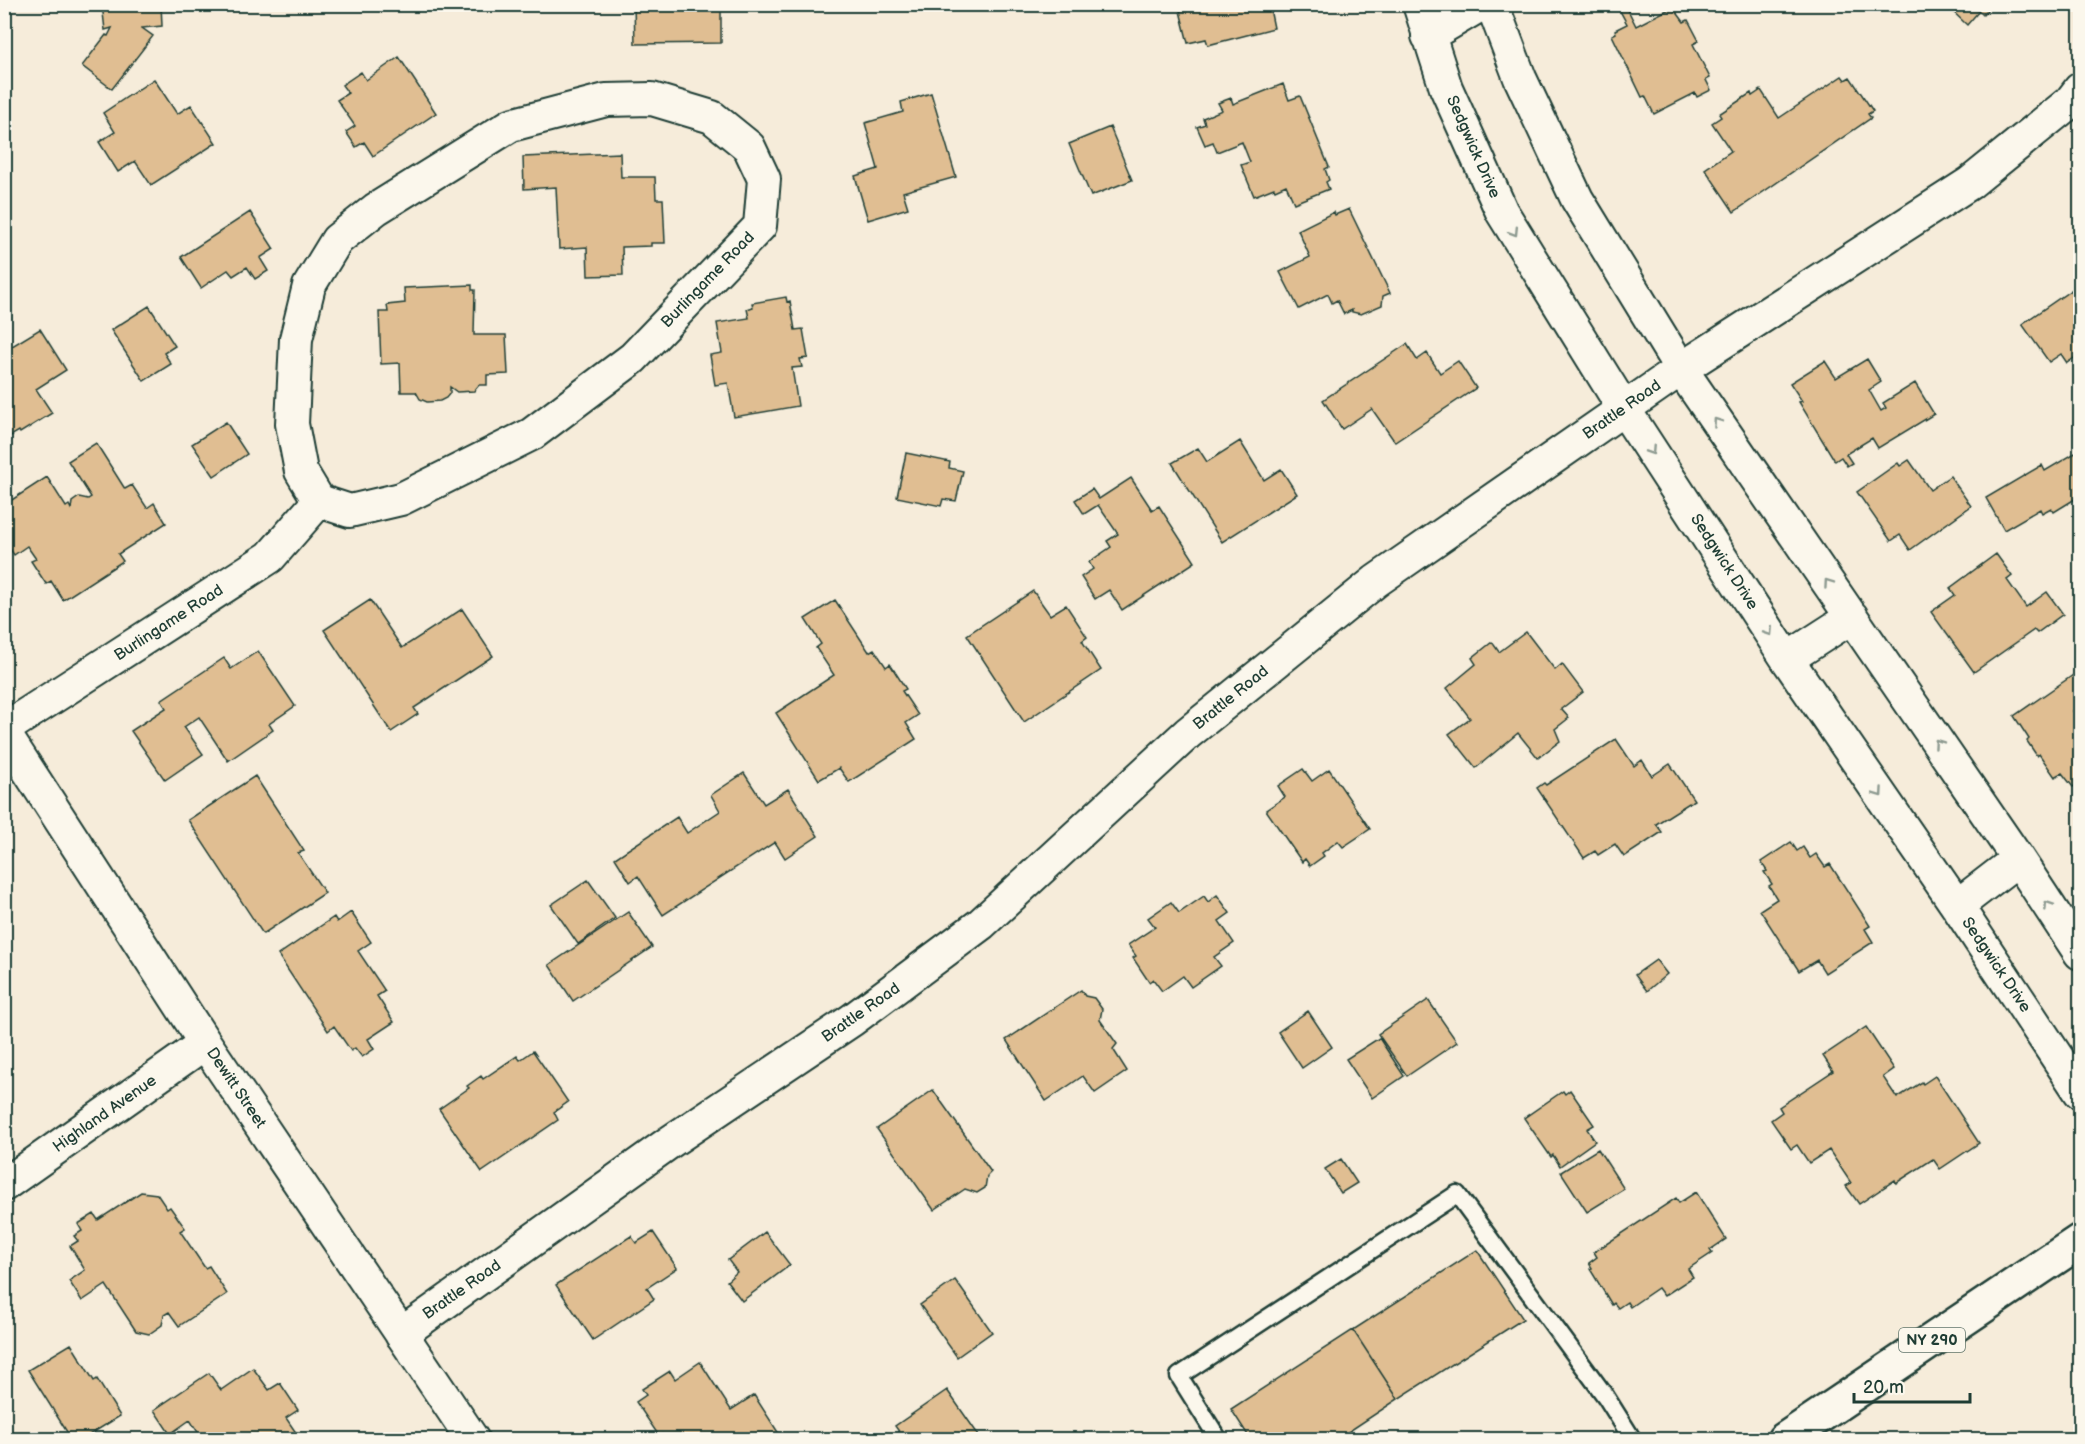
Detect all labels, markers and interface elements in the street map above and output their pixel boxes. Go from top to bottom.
street label: Sedgwick Drive [1442,93,1504,202]
one-way arrow [1507,226,1519,236]
street label: Burlingame Road [657,228,759,332]
street label: Brattle Road [1579,376,1665,444]
one-way arrow [1713,418,1724,429]
one-way arrow [1644,444,1655,455]
street label: Sedgwick Drive [1686,511,1762,614]
one-way arrow [1824,578,1835,589]
street label: Burlingame Road [111,581,227,665]
one-way arrow [1762,625,1773,636]
street label: Brattle Road [1190,662,1272,734]
one-way arrow [1934,739,1945,750]
one-way arrow [1872,786,1883,797]
one-way arrow [2044,900,2055,911]
street label: Sedgwick Drive [1957,914,2035,1016]
street label: Brattle Road [818,979,904,1047]
street label: Dewitt Street [202,1044,270,1132]
street label: Highland Avenue [49,1071,161,1157]
street label: Brattle Road [419,1256,505,1324]
road number: NY 290 [1899,1328,1965,1352]
scale bar [1854,1366,1970,1404]
text: 20 m [1863,1377,1904,1398]

